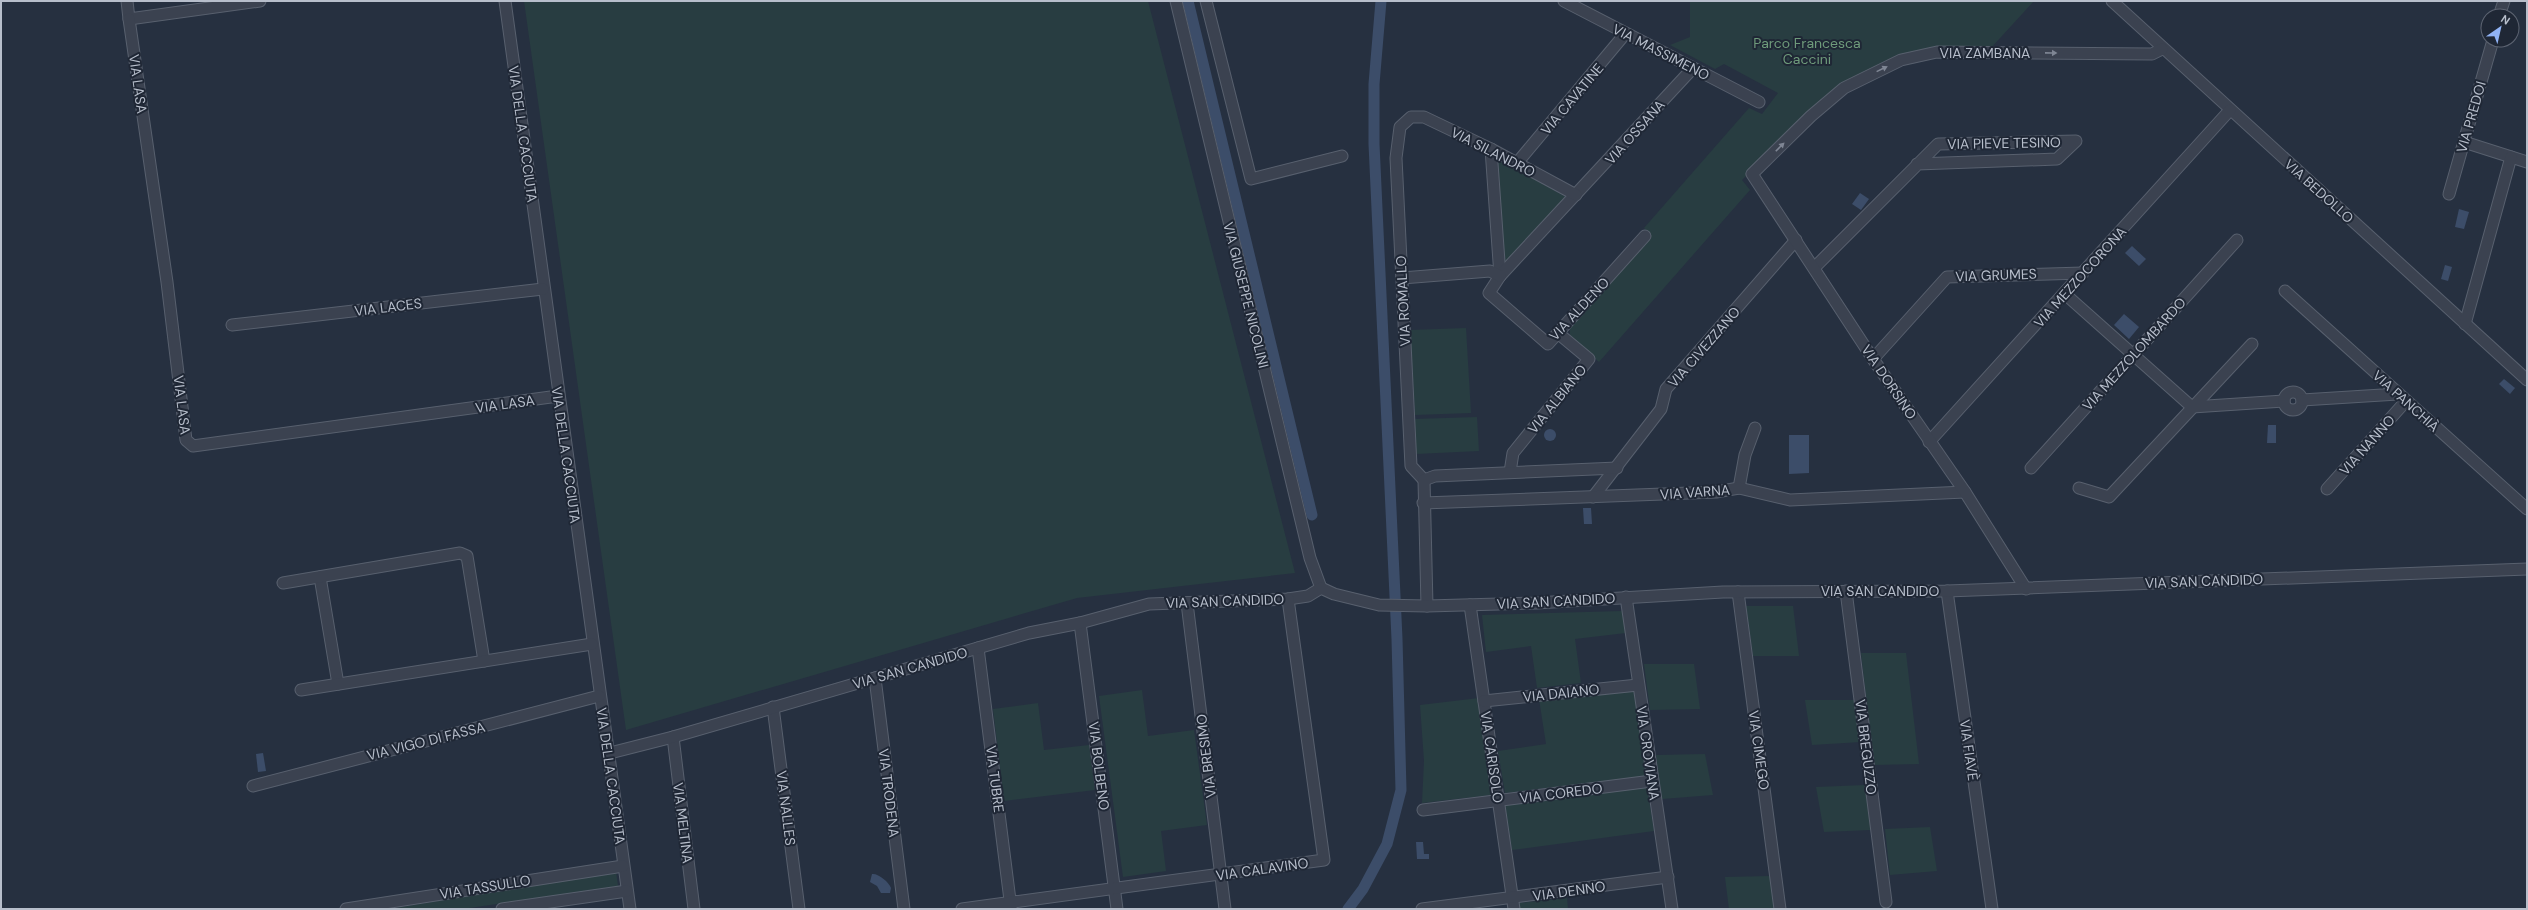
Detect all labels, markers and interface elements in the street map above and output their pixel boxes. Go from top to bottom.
north arrow [2480,8,2520,48]
text: N [2498,12,2513,28]
street label: VIA MASSIMENO [1609,20,1713,84]
park label: Parco Francesca Caccini [1753,34,1861,68]
street label: VIA ZAMBANA [1940,44,2030,62]
one-way arrow [2045,50,2058,56]
street label: VIA LASA [125,53,151,115]
street label: VIA CAVATINE [1537,59,1607,139]
street label: VIA DELLA CACCIUTA [504,64,542,204]
one-way arrow [1877,66,1888,72]
street label: VIA PREDOI [2452,79,2490,155]
street label: VIA OSSANA [1601,96,1669,168]
street label: VIA SILANDRO [1448,123,1538,181]
street label: VIA PIEVE TESINO [1947,133,2061,153]
one-way arrow [1775,142,1785,152]
street label: VIA BEDOLLO [2281,155,2358,227]
street label: VIA GIUSEPPE NICOLINI [1219,220,1273,370]
street label: VIA MEZZOCORONA [2030,223,2130,331]
street label: VIA ROMALLO [1392,255,1414,347]
street label: VIA GRUMES [1955,265,2037,285]
street label: VIA ALDENO [1545,273,1613,345]
street label: VIA MEZZOLOMBARDO [2078,293,2190,414]
street label: VIA LACES [353,294,423,320]
street label: VIA CIVEZZANO [1664,303,1744,391]
street label: VIA DORSINO [1857,341,1921,423]
street label: VIA ALBIANO [1524,361,1590,437]
street label: VIA PANCHIÀ [2369,366,2443,436]
street label: VIA LASA [169,374,195,436]
street label: VIA DELLA CACCIUTA [547,385,585,525]
street label: VIA LASA [474,391,536,417]
street label: VIA NANNO [2335,411,2399,479]
street label: VIA VARNA [1659,481,1731,503]
street label: VIA SAN CANDIDO [2144,570,2264,592]
street label: VIA SAN CANDIDO [1821,582,1939,600]
street label: VIA SAN CANDIDO [1496,589,1616,613]
street label: VIA SAN CANDIDO [1165,590,1285,612]
street label: VIA SAN CANDIDO [851,643,970,693]
street label: VIA DAIANO [1522,680,1600,706]
street label: VIA BREGUZZO [1851,698,1881,796]
street label: VIA CROVIANA [1632,705,1664,801]
street label: VIA DELLA CACCIUTA [592,706,630,846]
street label: VIA CIMEGO [1745,709,1774,791]
street label: VIA CARISOLO [1477,710,1507,804]
street label: VIA BRESIMO [1192,713,1220,799]
street label: VIA VIGO DI FASSA [365,718,487,764]
street label: VIA FIAVÈ [1956,718,1982,782]
street label: VIA BOLBENO [1085,721,1113,812]
street label: VIA TUBRE [982,744,1008,814]
street label: VIA TRODENA [875,748,903,838]
street label: VIA NALLES [772,769,800,847]
street label: VIA COREDO [1519,779,1604,807]
street label: VIA MELTINA [669,782,697,864]
street label: VIA CALAVINO [1215,854,1310,884]
street label: VIA TASSULLO [438,871,532,903]
street label: VIA DENNO [1531,877,1607,905]

